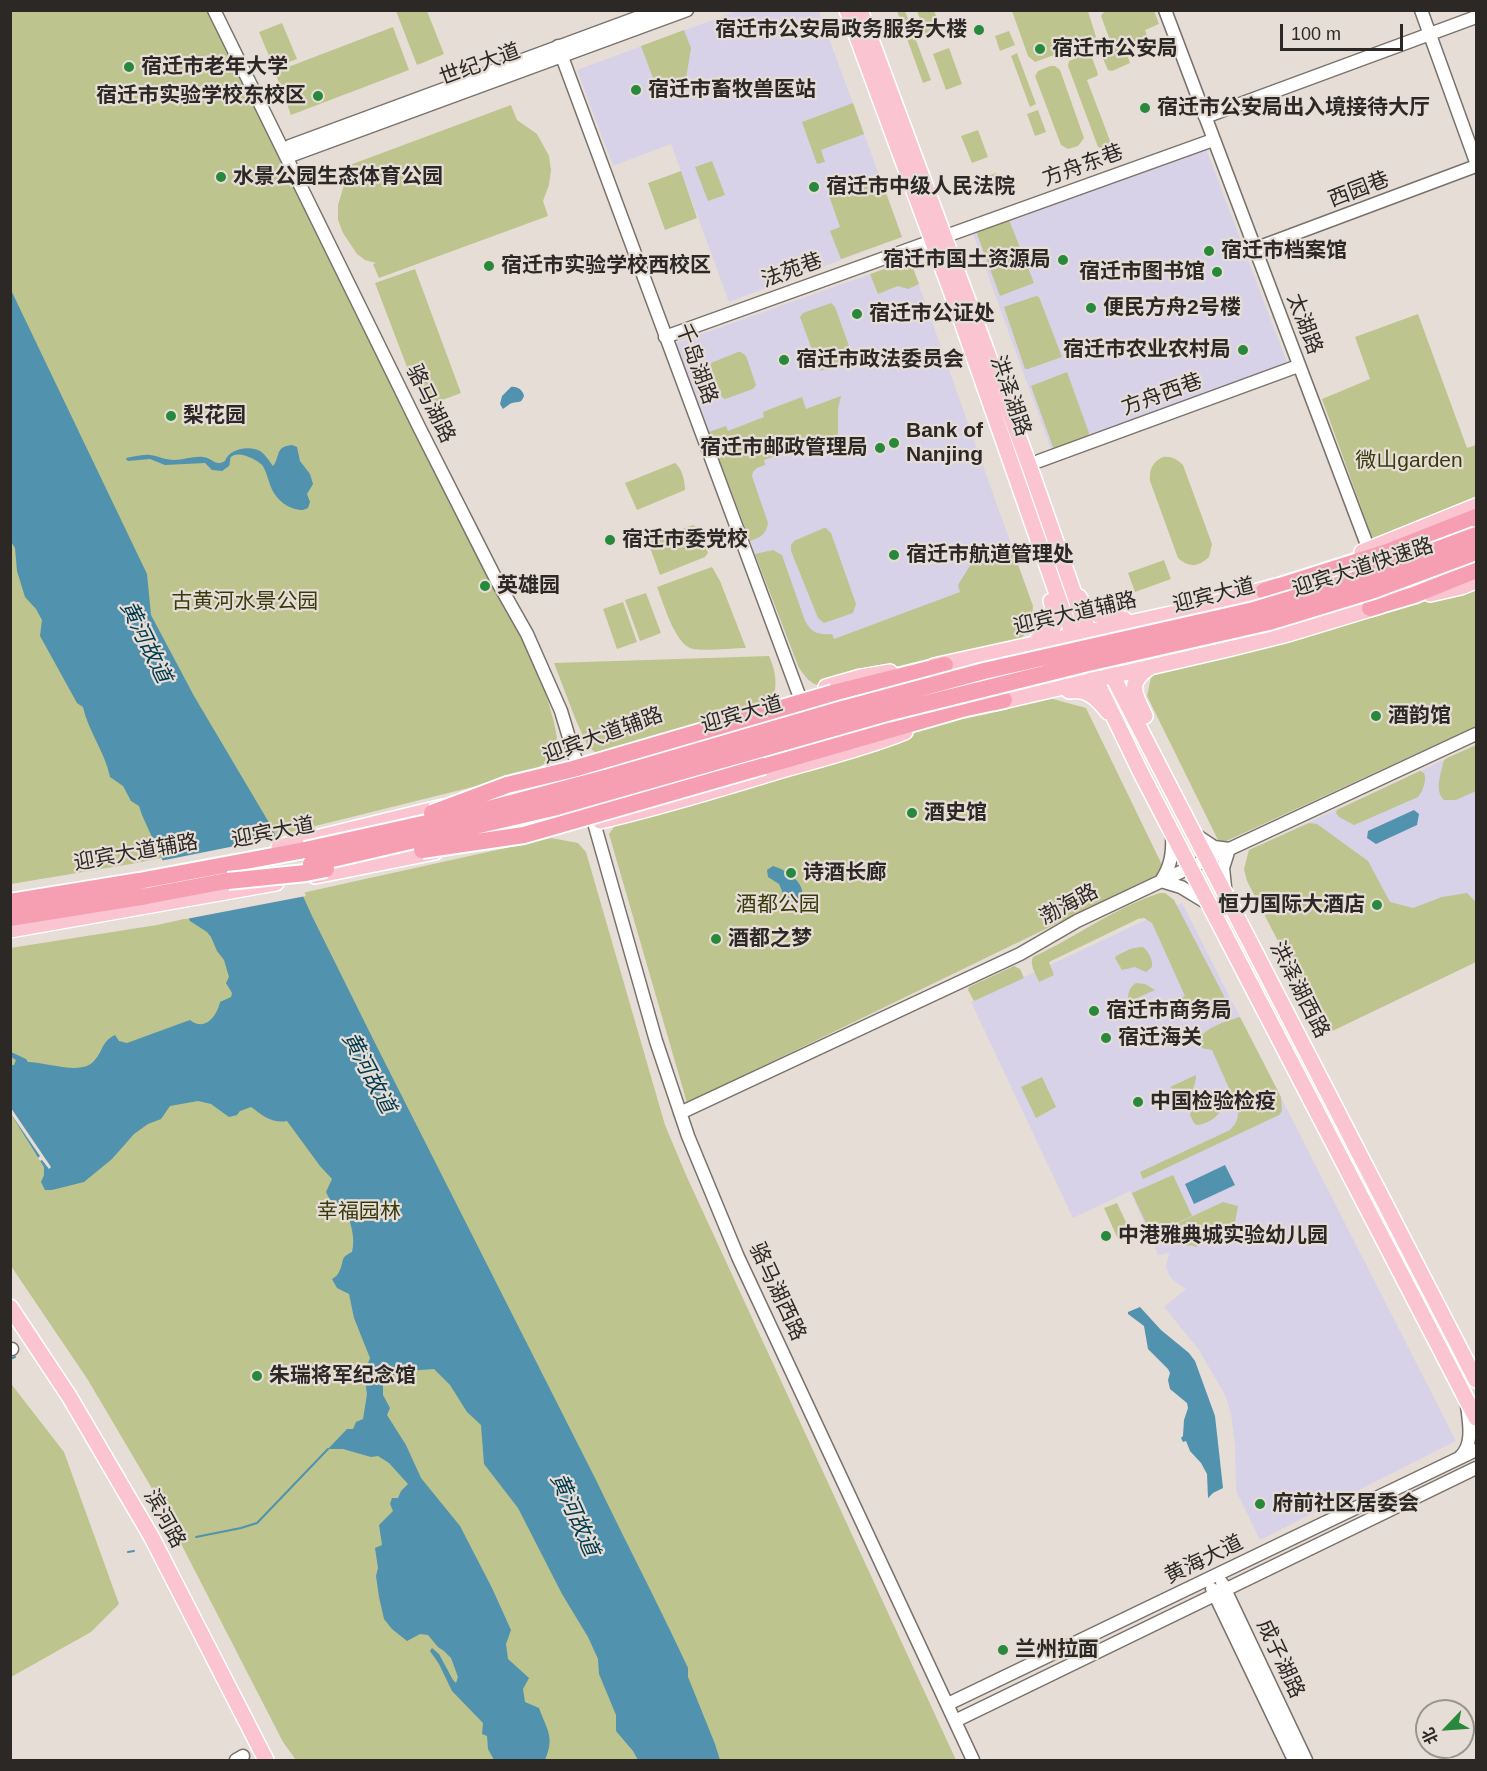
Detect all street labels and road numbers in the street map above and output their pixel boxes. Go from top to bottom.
street label: 世纪大道 [436,39,524,91]
street label: 方舟东巷 [1039,140,1127,192]
street label: 西园巷 [1325,167,1393,213]
street label: 法苑巷 [758,248,826,294]
street label: 太湖路 [1281,290,1327,358]
street label: 千岛湖路 [670,320,722,408]
street label: 洪泽湖路 [984,352,1036,440]
street label: 骆马湖路 [400,361,460,447]
street label: 方舟西巷 [1118,369,1206,421]
street label: 迎宾大道快速路 [1289,533,1437,603]
street label: 迎宾大道 [1170,574,1258,618]
street label: 迎宾大道辅路 [1011,588,1139,640]
street label: 迎宾大道 [698,691,786,739]
street label: 迎宾大道辅路 [539,703,667,769]
street label: 迎宾大道 [229,813,317,853]
street label: 迎宾大道辅路 [72,830,200,876]
street label: 渤海路 [1035,879,1103,931]
street label: 洪泽湖西路 [1264,938,1334,1042]
street label: 骆马湖西路 [743,1239,811,1345]
street label: 滨河路 [138,1485,190,1553]
street label: 黄海大道 [1161,1530,1247,1590]
street label: 成子湖路 [1251,1616,1309,1702]

